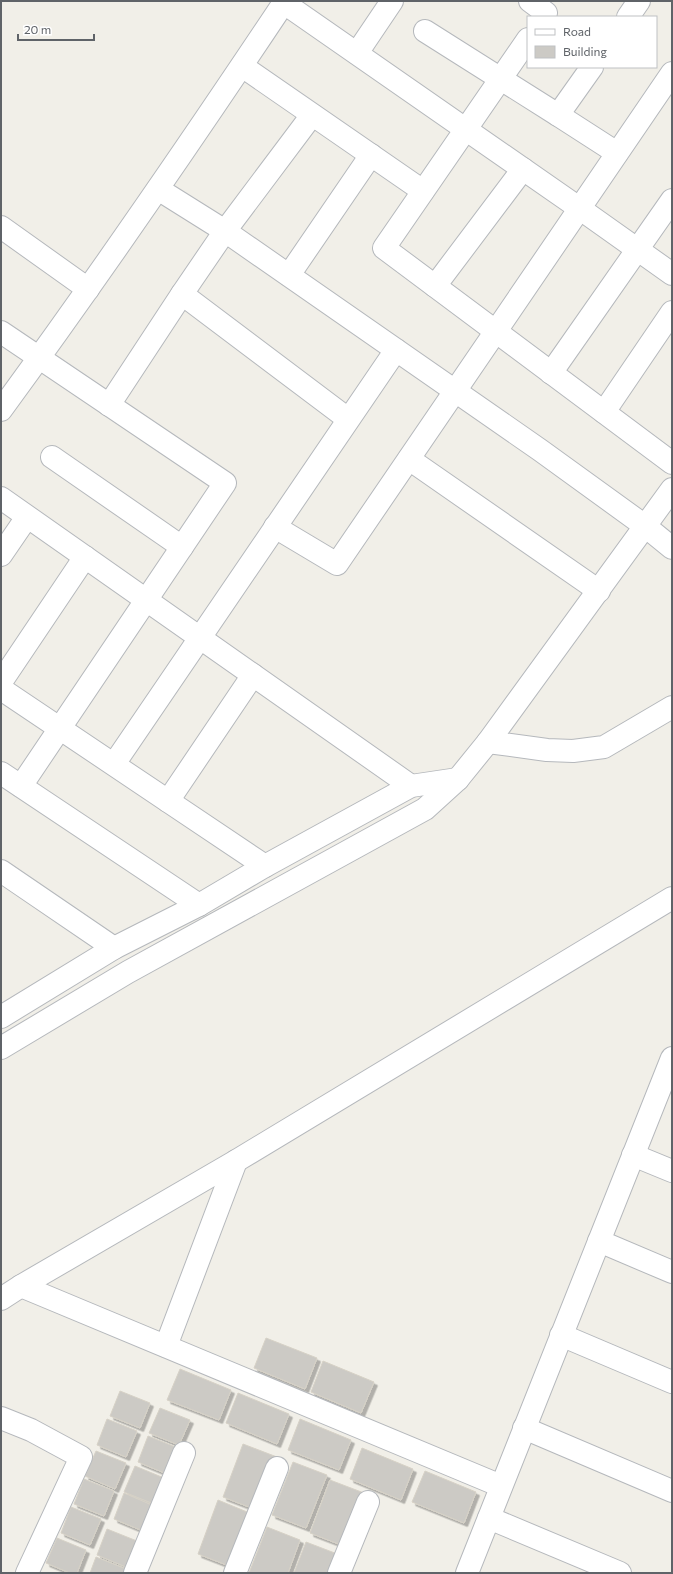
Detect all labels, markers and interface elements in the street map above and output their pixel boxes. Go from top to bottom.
scale bar [18,16,94,42]
legend [527,16,657,68]
text: 20 m [24,22,51,36]
text: Road [563,24,591,38]
text: Building [563,44,607,58]

